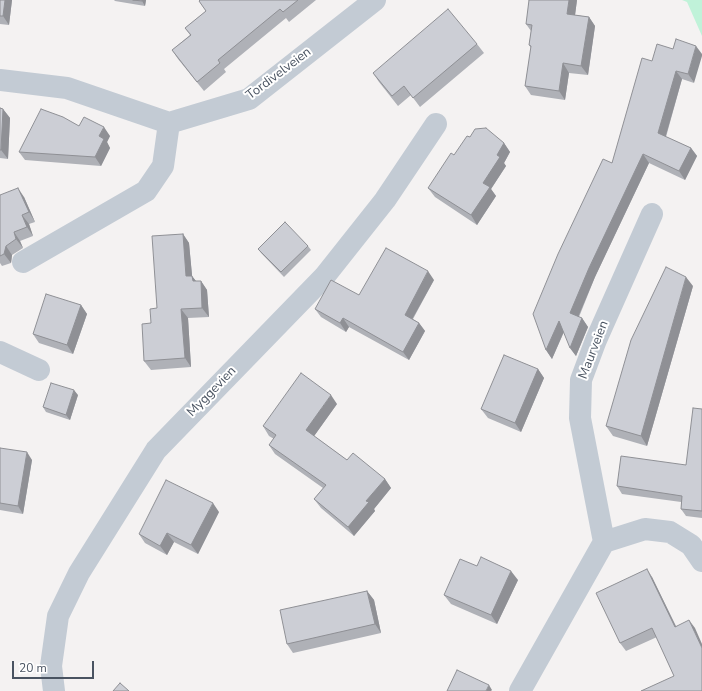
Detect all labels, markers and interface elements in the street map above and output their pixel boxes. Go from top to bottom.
street label: Tordivelveien [243,45,315,103]
street label: Maurveien [576,319,612,381]
street label: Myggevien [184,364,240,420]
scale bar [14,653,96,679]
text: 20 m [19,660,47,676]

